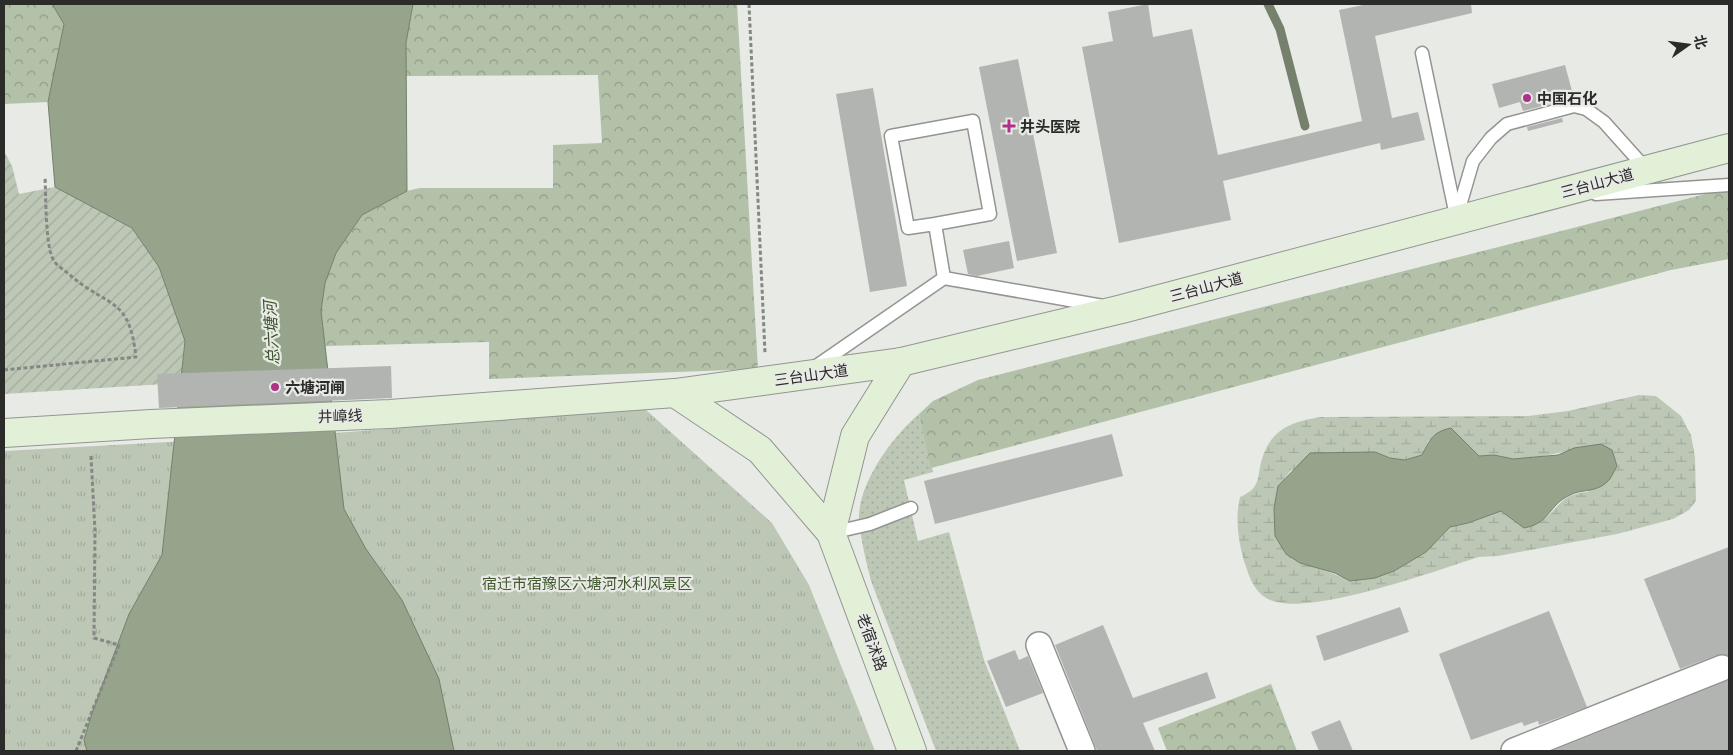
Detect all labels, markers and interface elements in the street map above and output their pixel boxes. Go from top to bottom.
north arrow [1663,20,1713,70]
text: 北 [1691,33,1710,51]
place label: 中国石化 [1537,90,1597,107]
marker: 中国石化 [1521,92,1533,104]
place label: 井头医院 [1020,118,1080,135]
marker: 井头医院 [1002,119,1016,133]
street label: 三台山大道 [1559,165,1635,201]
street label: 三台山大道 [1168,269,1244,305]
water label: 总六塘河 [260,298,282,365]
street label: 三台山大道 [773,361,849,389]
place label: 六塘河闸 [285,379,345,396]
marker: 六塘河闸 [269,381,281,393]
street label: 井嶂线 [317,407,363,425]
park label: 宿迁市宿豫区六塘河水利风景区 [482,575,692,592]
street label: 老宿沭路 [854,611,890,673]

